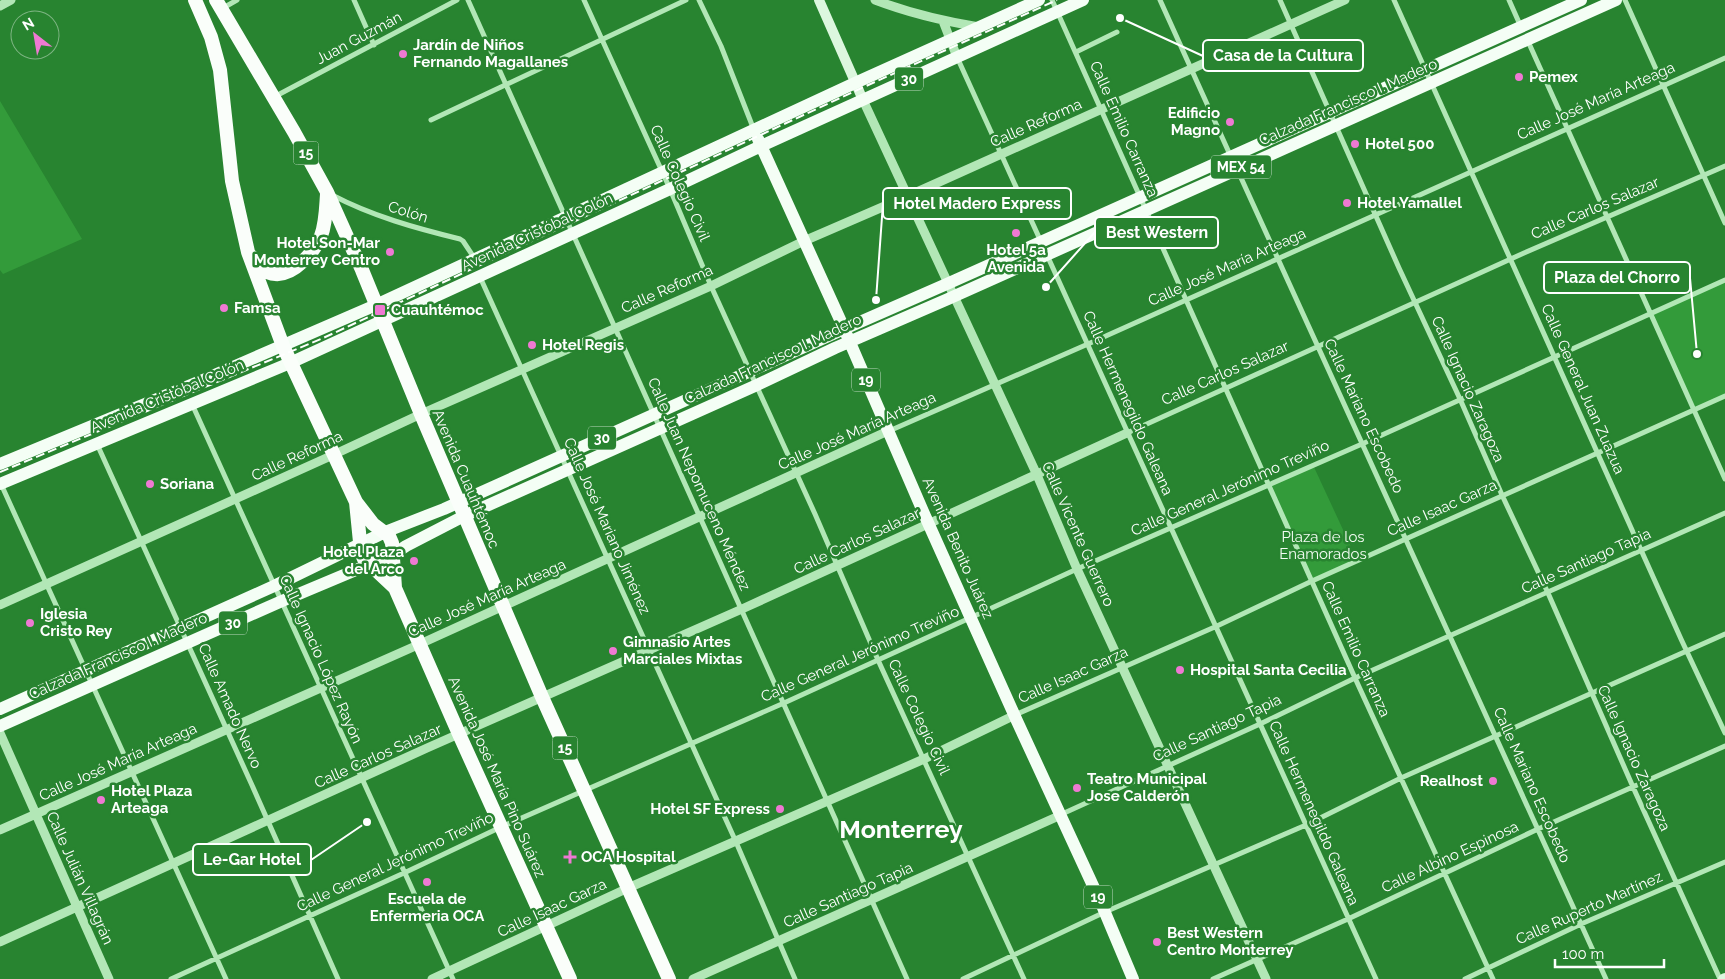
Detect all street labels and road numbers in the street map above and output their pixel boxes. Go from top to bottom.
street label: Juan Guzmán [313,8,405,68]
street label: Calzada Francisco I. Madero [1256,54,1440,150]
street label: Calle Emilio Carranza [1086,58,1162,200]
street label: Calle José María Arteaga [1514,58,1678,144]
road number: 30 [895,68,923,90]
street label: Calle Reforma [987,95,1085,151]
street label: Calle Colegio Civil [646,122,714,245]
road number: 15 [294,142,318,164]
road number: MEX 54 [1211,156,1271,178]
street label: Calle Carlos Salazar [1528,173,1662,243]
street label: Avenida Cristóbal Colón [458,189,616,275]
street label: Colón [386,197,430,227]
street label: Calle José María Arteaga [1145,224,1309,310]
street label: Calle Reforma [618,261,716,317]
street label: Calle General Juan Zuazua [1537,301,1629,477]
street label: Calle Hermenegildo Galeana [1079,308,1177,498]
street label: Calzada Francisco I. Madero [682,310,864,408]
street label: Calle Ignacio Zaragoza [1428,313,1508,465]
street label: Calle Mariano Escobedo [1320,336,1408,496]
street label: Calle Carlos Salazar [1159,337,1292,409]
street label: Avenida Cristóbal Colón [87,355,247,437]
road number: 19 [852,368,880,392]
street label: Calle Juan Nepomuceno Méndez [644,375,754,593]
street label: Calle José María Arteaga [775,388,939,474]
street label: Avenida Cuauhtémoc [429,407,503,551]
road number: 30 [588,426,616,449]
street label: Calle Reforma [249,427,345,485]
street label: Calle José Mariano Jiménez [560,435,654,617]
street label: Calle General Jerónimo Treviño [1128,436,1332,540]
street label: Calle Vicente Guerrero [1038,459,1118,609]
street label: Avenida Benito Juárez [919,474,997,622]
street label: Calle Isaac Garza [1384,476,1500,540]
street label: Calle Carlos Salazar [791,503,924,578]
street label: Calle Santiago Tapia [1519,524,1653,598]
street label: Calle José María Arteaga [405,555,569,641]
street label: Calle Ignacio López Rayón [276,572,366,746]
street label: Calle Emilio Carranza [1318,578,1394,720]
street label: Calle General Jerónimo Treviño [758,602,962,706]
street label: Calzada Francisco I. Madero [26,608,210,704]
road number: 30 [219,612,247,634]
street label: Calle Amado Nervo [194,641,266,771]
street label: Calle Isaac Garza [1015,643,1131,707]
street label: Calle Colegio Civil [884,656,954,779]
street label: Avenida José María Pino Suárez [444,674,550,880]
street label: Calle Ignacio Zaragoza [1594,682,1674,834]
street label: Calle Santiago Tapia [1150,690,1284,766]
street label: Calle Mariano Escobedo [1490,704,1575,866]
street label: Calle Hermenegildo Galeana [1265,718,1363,908]
street label: Calle José María Arteaga [36,719,200,805]
street label: Calle Carlos Salazar [312,720,445,792]
road number: 15 [552,736,578,760]
street label: Calle General Jerónimo Treviño [294,808,496,916]
street label: Calle Julián Villagrán [43,809,117,947]
street label: Calle Albino Espinosa [1379,817,1521,897]
street label: Calle Santiago Tapia [781,858,915,932]
street label: Calle Ruperto Martínez [1513,868,1665,948]
street label: Calle Isaac Garza [495,875,609,941]
road number: 19 [1084,886,1112,909]

